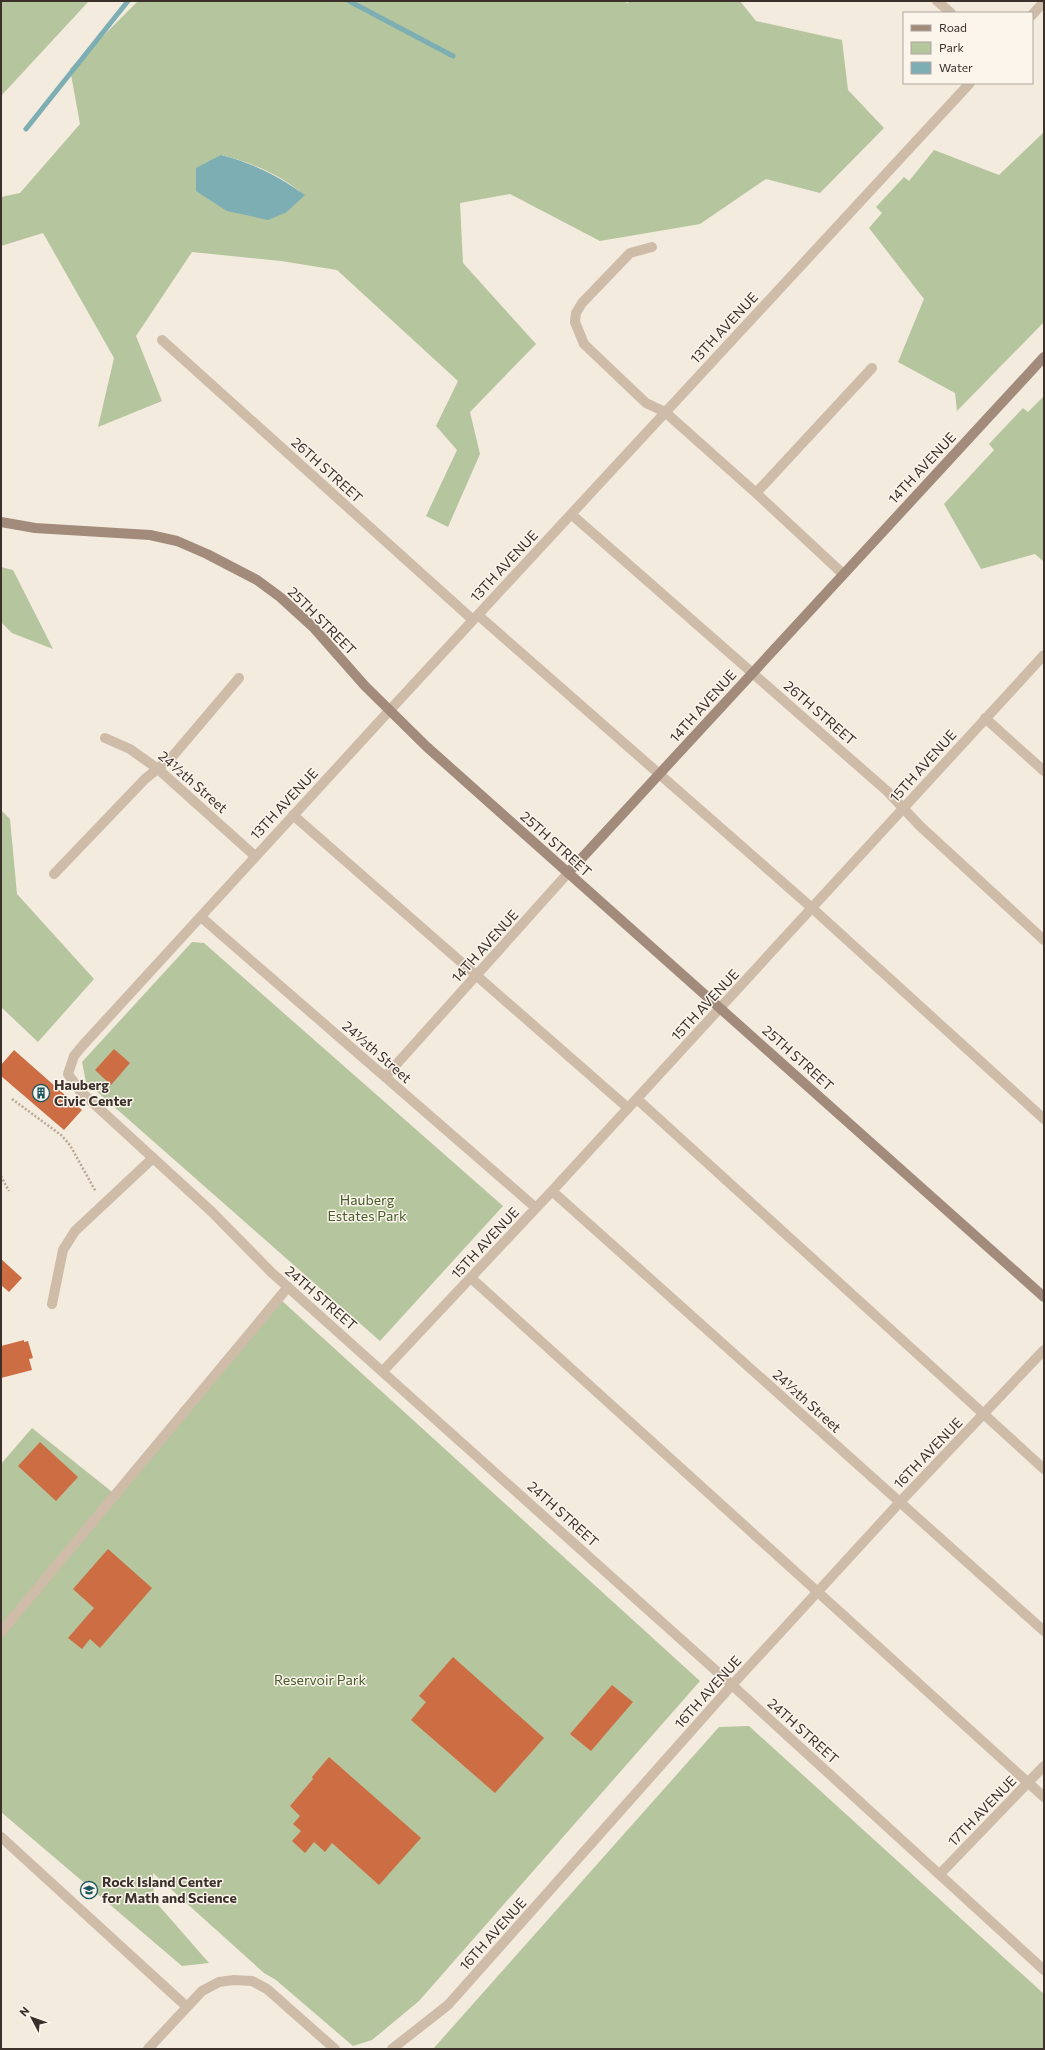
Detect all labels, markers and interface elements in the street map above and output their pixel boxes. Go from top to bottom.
legend [903,12,1033,84]
text: Road [939,20,967,34]
text: Park [939,40,965,54]
text: Water [939,60,973,74]
street label: 13TH AVENUE [686,288,761,367]
street label: 14TH AVENUE [884,428,959,507]
street label: 26TH STREET [288,433,366,506]
street label: 13TH AVENUE [466,526,541,605]
street label: 25TH STREET [285,583,360,658]
street label: 14TH AVENUE [666,666,740,745]
street label: 26TH STREET [781,677,860,749]
street label: 15TH AVENUE [886,726,960,805]
street label: 24½th Street [155,747,232,816]
street label: 13TH AVENUE [246,764,321,843]
street label: 25TH STREET [517,807,595,880]
street label: 14TH AVENUE [448,906,522,985]
street label: 15TH AVENUE [667,965,742,1044]
street label: 24½th Street [339,1017,416,1086]
street label: 25TH STREET [759,1021,837,1094]
place label: Hauberg Civic Center [54,1076,133,1109]
building icon: Hauberg Civic Center [31,1083,51,1103]
park label: Hauberg Estates Park [327,1191,407,1224]
street label: 15TH AVENUE [447,1203,522,1282]
street label: 24TH STREET [282,1262,361,1333]
street label: 24½th Street [770,1366,845,1436]
street label: 16TH AVENUE [890,1414,966,1492]
street label: 24TH STREET [524,1477,602,1550]
street label: 16TH AVENUE [671,1652,745,1731]
park label: Reservoir Park [274,1671,366,1688]
street label: 24TH STREET [764,1694,842,1767]
street label: 17TH AVENUE [944,1772,1019,1849]
place label: Rock Island Center for Math and Science [102,1873,237,1906]
school or university icon: Rock Island Center for Math and Science [79,1880,99,1900]
street label: 16TH AVENUE [456,1894,530,1973]
north arrow [12,1998,52,2038]
text: N [16,2004,32,2018]

